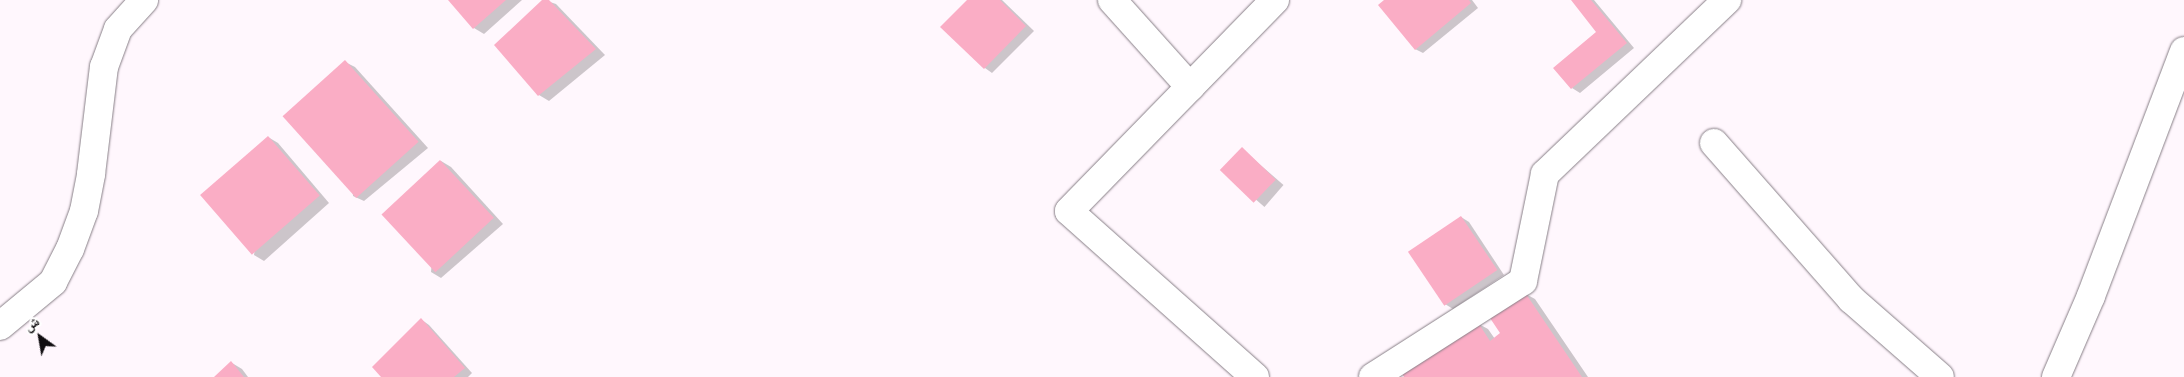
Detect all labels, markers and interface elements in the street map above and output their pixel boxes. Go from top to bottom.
north arrow [15,312,65,362]
text: ش [21,313,43,335]

